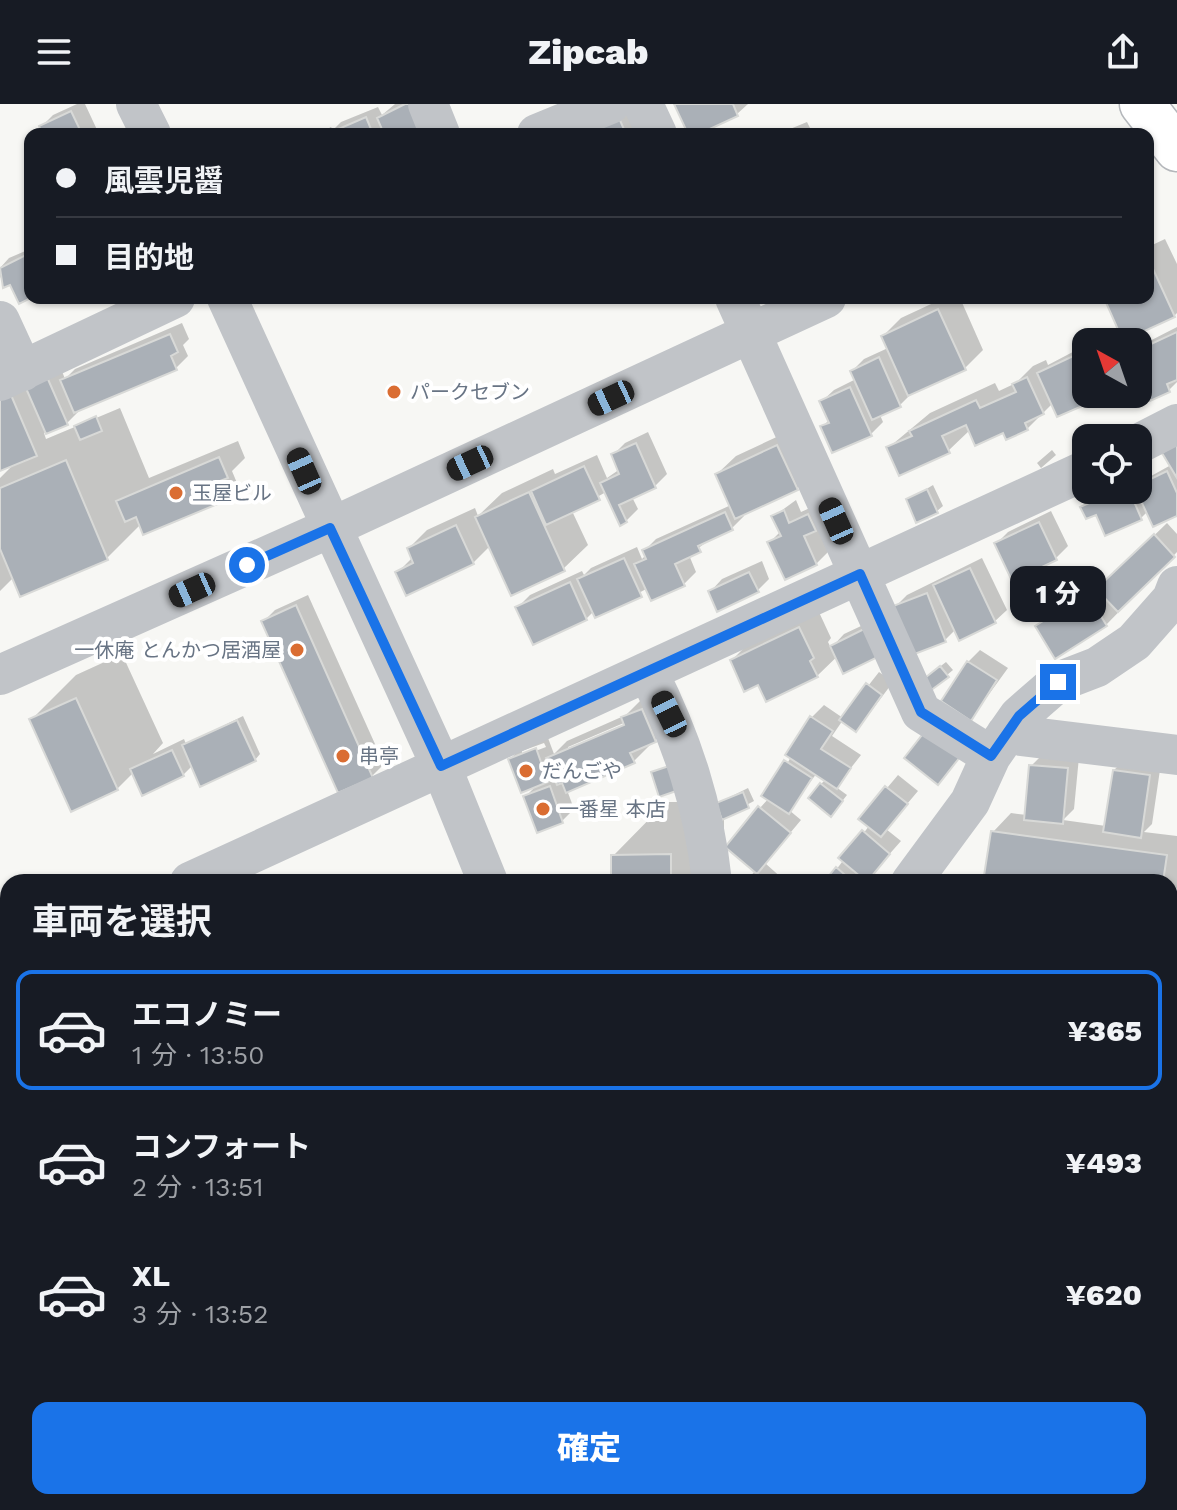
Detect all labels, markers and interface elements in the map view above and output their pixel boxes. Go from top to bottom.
icon: menu [32,30,76,74]
icon: share [1101,30,1145,74]
text: Zipcab [528,31,649,73]
text: 風雲児醤 [104,163,224,198]
text: 目的地 [104,240,194,275]
north arrow [1072,328,1152,408]
map controls [1072,328,1152,504]
car [584,377,638,419]
place label: パークセブン [410,380,530,404]
marker: パークセブン [385,383,403,401]
button: locate [1072,424,1152,504]
car [443,442,497,484]
car [283,444,325,498]
place label: 玉屋ビル [192,481,272,505]
marker: 玉屋ビル [167,484,185,502]
car [815,494,857,548]
route start [229,547,265,583]
callout: 1 分 [1010,566,1106,622]
car [165,569,219,611]
text: 1 分 [1036,579,1080,609]
place label: 一休庵 とんかつ居酒屋 [74,638,281,662]
marker: 一休庵 とんかつ居酒屋 [288,641,306,659]
route end [1040,664,1076,700]
car [648,687,690,741]
place label: 串亭 [359,744,399,768]
marker: 串亭 [334,747,352,765]
place label: だんごや [542,759,622,783]
marker: だんごや [517,762,535,780]
place label: 一番星 本店 [559,797,666,821]
marker: 一番星 本店 [534,800,552,818]
text: 車両を選択 [32,901,212,943]
icon: car [36,994,108,1066]
text: エコノミー [132,997,282,1032]
text: ¥365 [1068,1013,1142,1048]
text: 1 分 · 13:50 [132,1040,264,1070]
icon: car [36,1126,108,1198]
text: コンフォート [132,1129,311,1164]
text: ¥493 [1065,1145,1142,1180]
text: 2 分 · 13:51 [132,1172,263,1202]
icon: car [36,1258,108,1330]
text: XL [132,1258,170,1293]
text: ¥620 [1065,1277,1142,1312]
text: 3 分 · 13:52 [132,1299,268,1329]
button: 確定 [32,1402,1146,1494]

